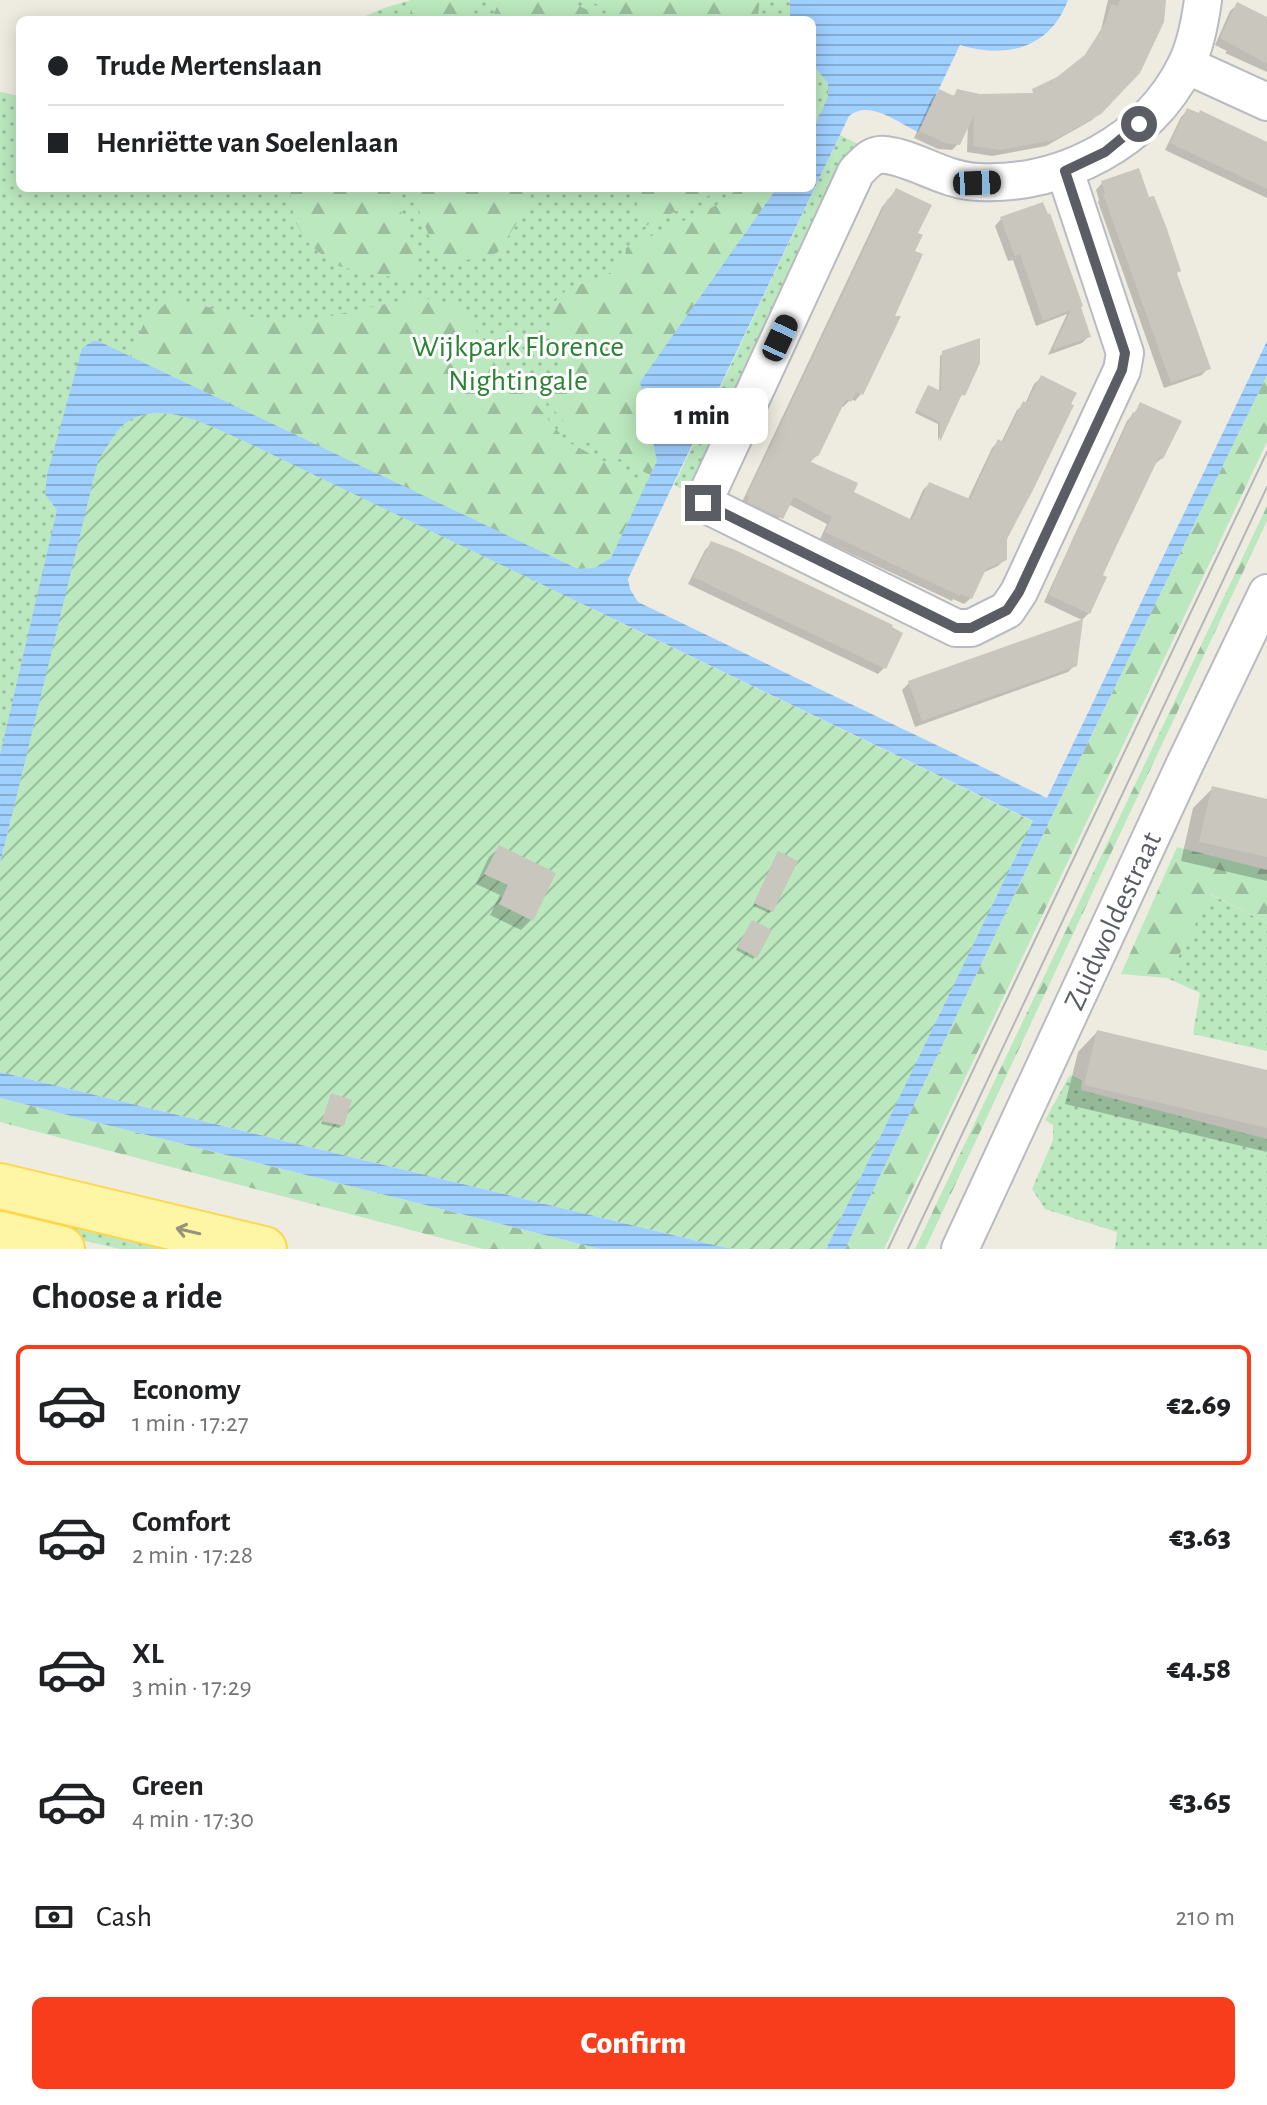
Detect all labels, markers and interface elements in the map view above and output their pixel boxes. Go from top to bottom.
text: Trude Mertenslaan [96,51,322,81]
route start [1121,106,1157,142]
text: Henriëtte van Soelenlaan [96,128,399,158]
car [953,170,1001,196]
car [759,311,801,365]
park label: Wijkpark Florence Nightingale [412,332,624,396]
callout: 1 min [637,387,769,443]
text: 1 min [674,403,730,429]
route end [685,485,721,521]
street label: Zuidwoldestraat [1059,827,1167,1015]
one-way arrow [175,1223,201,1238]
text: Choose a ride [32,1279,222,1315]
icon: car [36,1369,108,1441]
text: Economy [132,1375,241,1405]
text: €2.69 [1167,1390,1231,1420]
text: 1 min · 17:27 [132,1410,249,1436]
icon: car [36,1501,108,1573]
text: Comfort [132,1507,231,1537]
text: €3.63 [1169,1522,1231,1552]
text: 2 min · 17:28 [132,1542,253,1568]
icon: car [36,1633,108,1705]
text: XL [132,1639,164,1669]
text: €4.58 [1167,1654,1231,1684]
text: 3 min · 17:29 [132,1674,252,1700]
icon: car [36,1765,108,1837]
text: Green [132,1771,204,1801]
text: €3.65 [1169,1786,1231,1816]
text: 4 min · 17:30 [132,1806,254,1832]
icon: cash [32,1895,76,1939]
text: Cash [96,1902,152,1932]
text: 210 m [1175,1904,1235,1930]
button: Confirm [32,1997,1235,2089]

